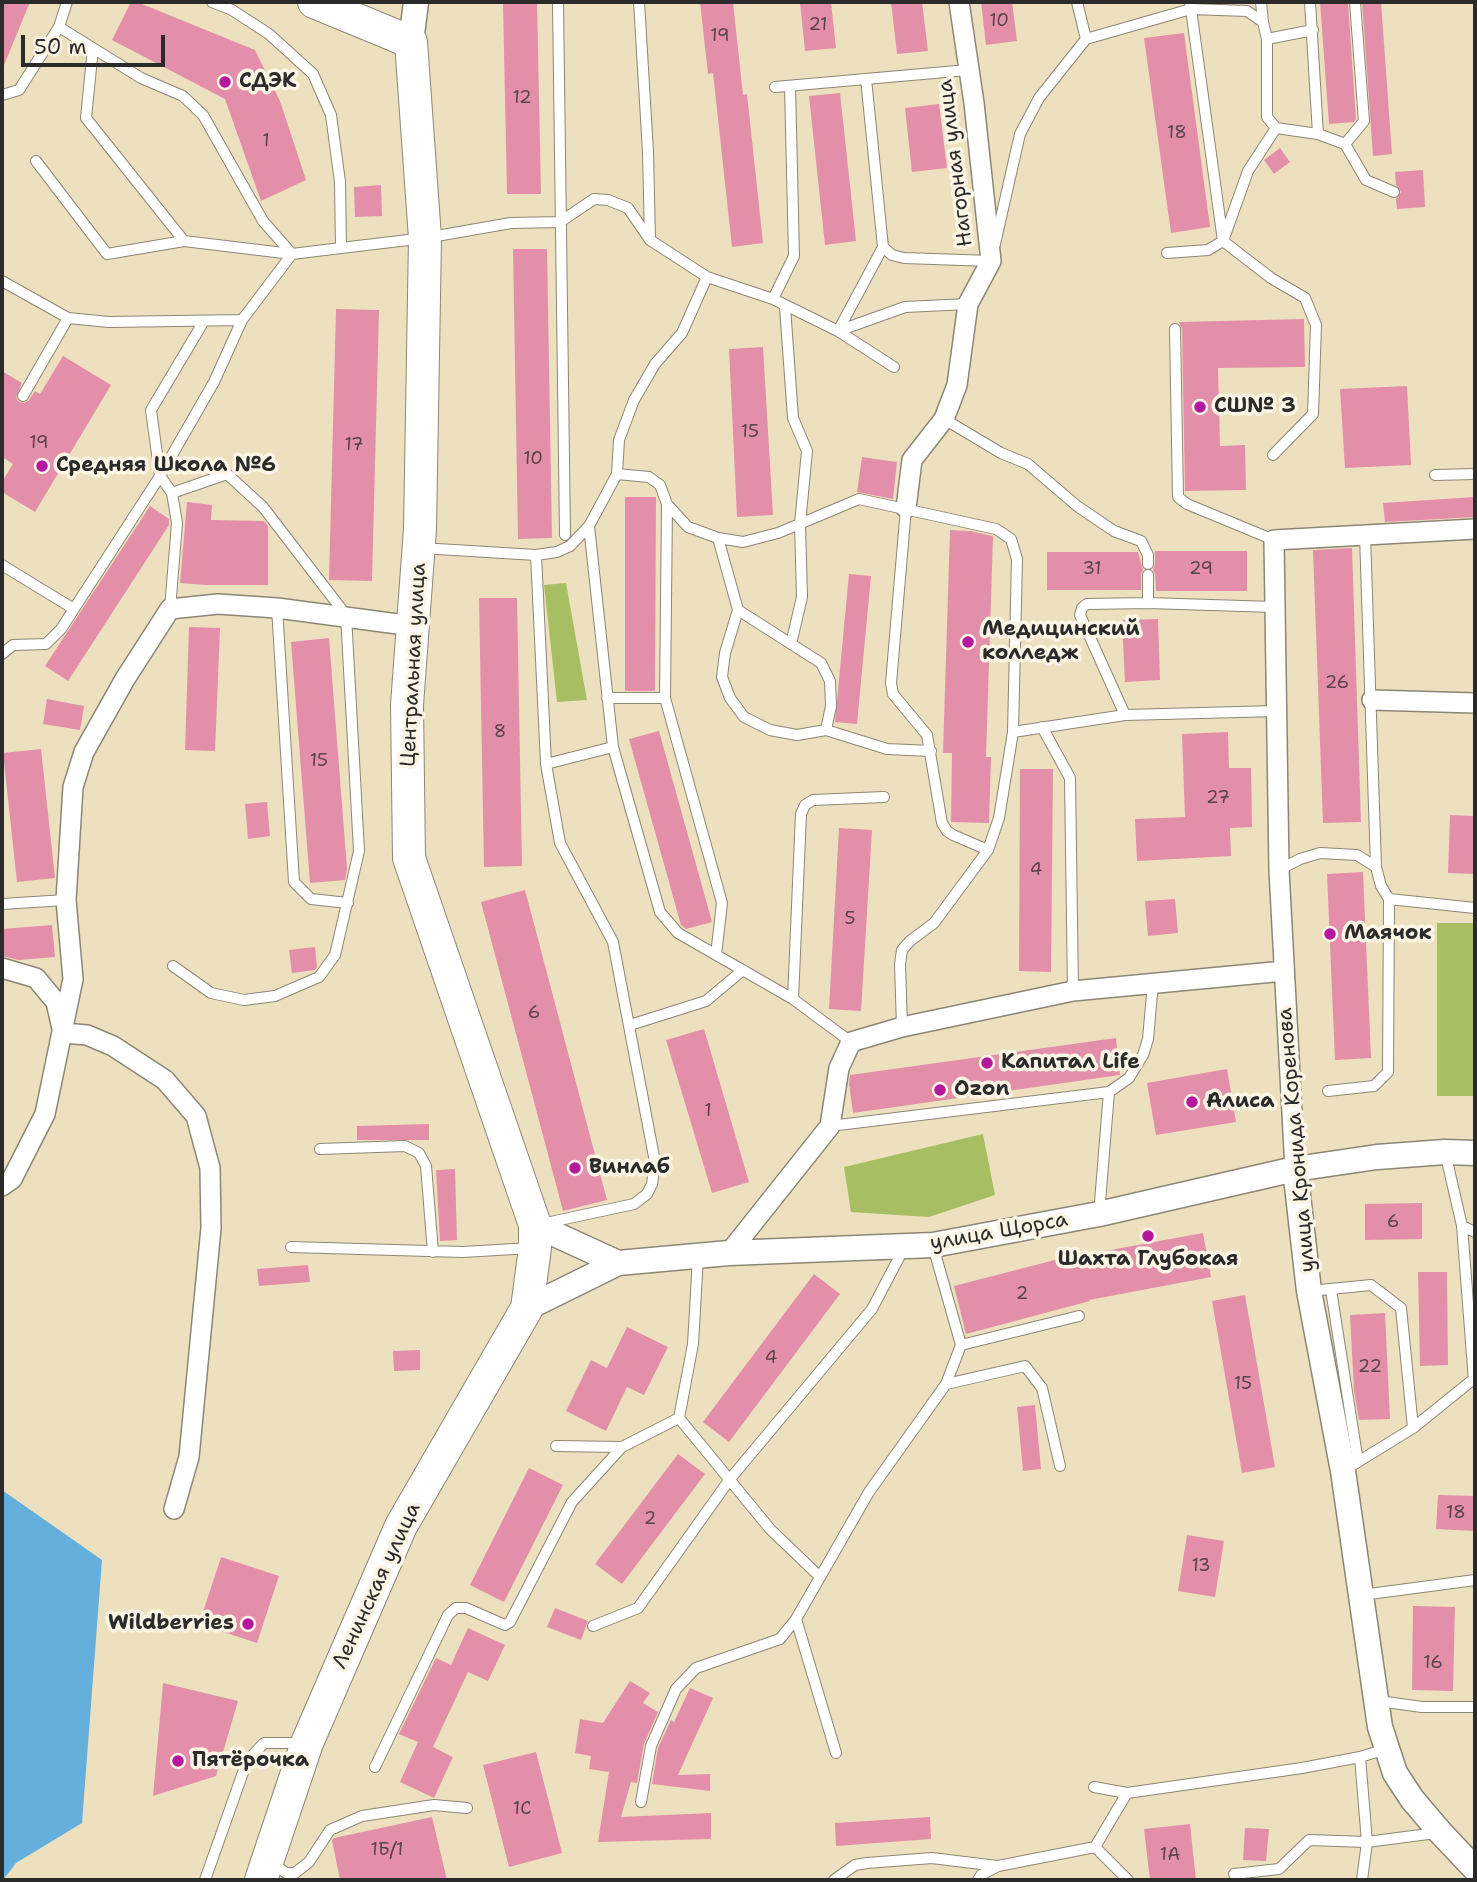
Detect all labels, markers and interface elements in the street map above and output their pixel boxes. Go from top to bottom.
house number: 10 [989,10,1009,32]
house number: 21 [808,14,828,36]
scale bar [24,21,168,65]
house number: 19 [710,25,730,47]
text: 50 m [34,33,87,61]
place label: СДЭК [239,69,296,95]
marker: СДЭК [217,74,233,90]
street label: Нагорная улица [933,78,979,248]
house number: 12 [512,87,532,109]
house number: 18 [1167,122,1187,144]
house number: 1 [262,130,270,152]
place label: СШ№ 3 [1214,394,1296,420]
marker: СШ№ 3 [1192,399,1208,415]
house number: 15 [741,421,759,443]
house number: 19 [29,432,49,454]
house number: 17 [344,434,364,456]
house number: 10 [523,448,543,470]
place label: Средняя Школа №6 [56,453,276,479]
marker: Средняя Школа №6 [34,458,50,474]
house number: 31 [1082,558,1102,580]
house number: 29 [1189,558,1213,580]
street label: Центральная улица [396,562,432,768]
place label: Медицинский колледж [982,617,1140,667]
marker: Медицинский колледж [960,634,976,650]
house number: 26 [1325,672,1349,694]
house number: 8 [494,721,506,743]
house number: 15 [310,750,328,772]
house number: 27 [1206,787,1230,809]
house number: 4 [1030,859,1042,881]
house number: 5 [844,908,856,930]
place label: Маячок [1344,921,1432,947]
marker: Маячок [1322,926,1338,942]
house number: 6 [528,1002,540,1024]
street label: улица Кронида Коренова [1273,1007,1321,1273]
place label: Капитал Life [1001,1050,1140,1076]
marker: Капитал Life [979,1055,995,1071]
place label: Ozon [954,1077,1009,1103]
marker: Ozon [932,1082,948,1098]
place label: Алиса [1206,1089,1275,1115]
marker: Алиса [1184,1094,1200,1110]
house number: 1 [704,1100,712,1122]
place label: Винлаб [589,1155,670,1181]
marker: Винлаб [567,1160,583,1176]
street label: улица Щорса [928,1207,1070,1257]
house number: 6 [1387,1211,1399,1233]
marker: Шахта Глубокая [1140,1228,1156,1244]
place label: Шахта Глубокая [1058,1247,1238,1273]
house number: 2 [1016,1283,1028,1305]
house number: 4 [765,1347,777,1369]
house number: 22 [1358,1356,1382,1378]
house number: 15 [1234,1373,1252,1395]
street label: Ленинская улица [328,1499,426,1673]
house number: 18 [1446,1502,1466,1524]
house number: 2 [644,1508,656,1530]
house number: 13 [1191,1555,1211,1577]
place label: Wildberries [108,1611,234,1637]
marker: Wildberries [240,1616,256,1632]
house number: 16 [1423,1652,1443,1674]
place label: Пятёрочка [192,1748,309,1774]
marker: Пятёрочка [170,1753,186,1769]
house number: 1С [513,1798,531,1820]
house number: 1Б/1 [371,1839,403,1861]
house number: 1А [1160,1844,1180,1866]

